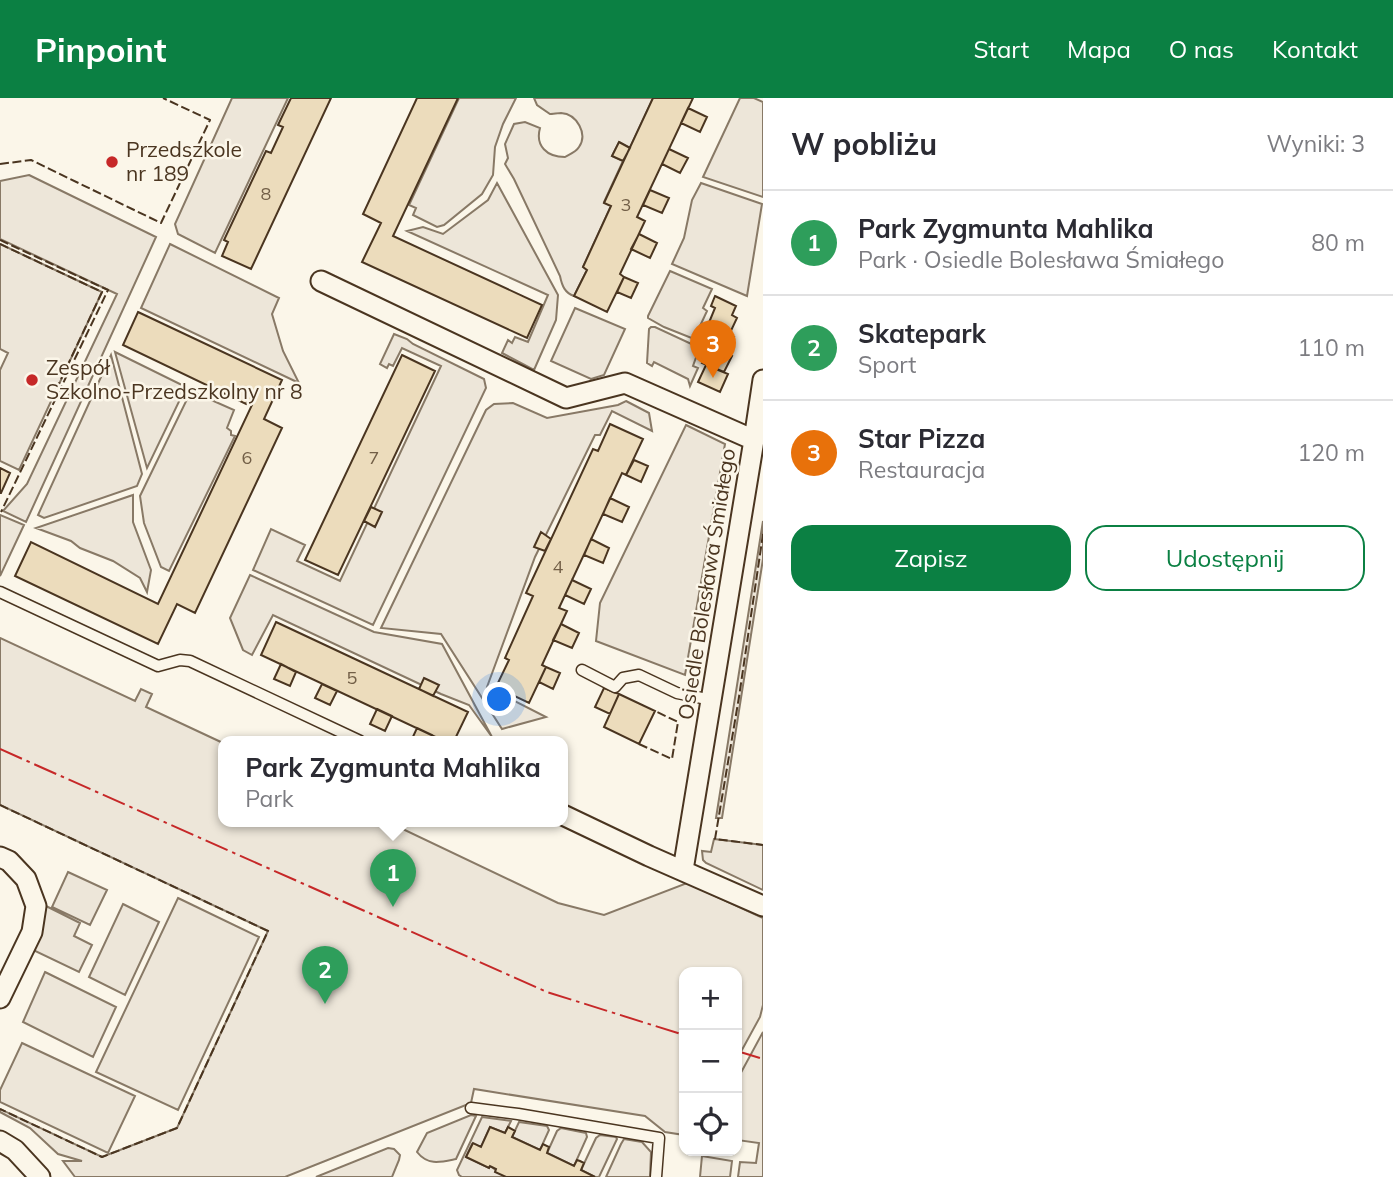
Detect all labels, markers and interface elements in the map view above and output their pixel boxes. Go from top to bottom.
text: Pinpoint [35,29,167,70]
text: Start [974,34,1029,64]
text: Mapa [1067,34,1131,64]
text: O nas [1169,34,1234,64]
text: Kontakt [1272,34,1358,64]
text: W pobliżu [791,125,937,163]
text: Wyniki: 3 [1267,129,1365,158]
place label: Przedszkole nr 189 [126,136,242,186]
marker: Przedszkole nr 189 [104,154,120,170]
house number: 8 [261,182,271,205]
house number: 3 [621,193,631,216]
text: Park Zygmunta Mahlika [858,212,1154,245]
text: 1 [807,228,821,257]
text: 80 m [1311,228,1365,257]
text: Park · Osiedle Bolesława Śmiałego [858,245,1224,274]
text: Skatepark [858,317,986,350]
pin: 3 [690,320,736,378]
text: 2 [807,333,821,362]
text: 110 m [1297,333,1365,362]
text: Sport [858,350,916,379]
place label: Zespół Szkolno-Przedszkolny nr 8 [46,354,303,404]
marker: Zespół Szkolno-Przedszkolny nr 8 [24,372,40,388]
text: Star Pizza [858,422,985,455]
text: 3 [807,438,821,467]
text: 120 m [1297,438,1365,467]
house number: 6 [242,446,252,469]
house number: 7 [369,446,379,469]
street label: Osiedle Bolesława Śmiałego [672,446,740,721]
text: Restauracja [858,455,985,484]
button: Zapisz [791,525,1071,591]
button: Udostępnij [1085,525,1365,591]
house number: 4 [553,555,564,578]
house number: 5 [347,666,358,689]
your location [482,682,516,716]
popup [218,736,568,827]
text: Park Zygmunta Mahlika [245,751,541,784]
text: Park [245,784,294,813]
pin: 1 [370,849,416,907]
pin: 2 [302,946,348,1004]
map controls [679,967,742,1156]
button: + [679,967,742,1030]
button: − [679,1030,742,1093]
button: locate [679,1093,742,1156]

